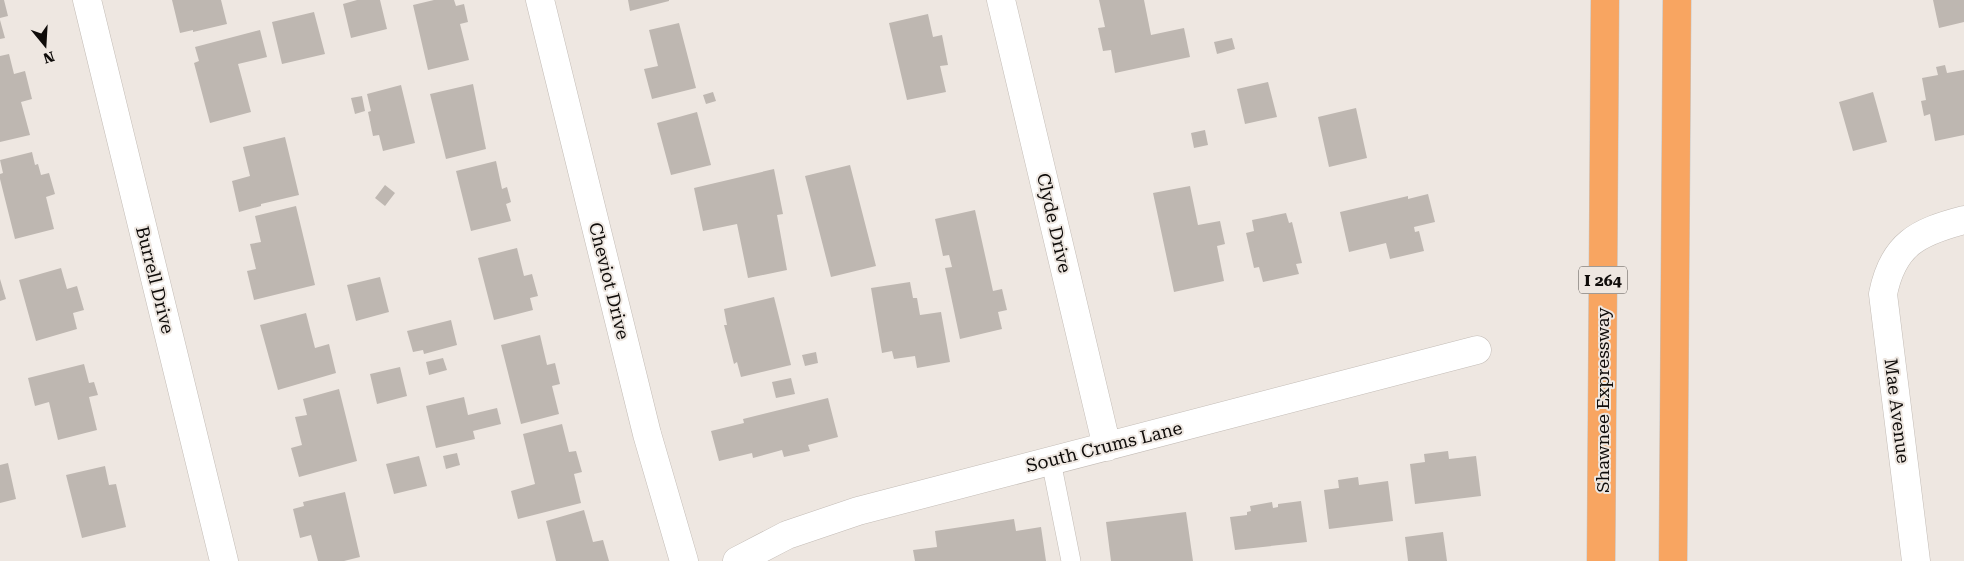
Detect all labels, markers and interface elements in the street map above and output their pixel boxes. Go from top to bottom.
north arrow [20,20,70,70]
text: N [41,48,57,67]
street label: Clyde Drive [1033,171,1076,275]
street label: Cheviot Drive [585,220,634,342]
street label: Burrell Drive [132,224,179,336]
road number: I 264 [1579,266,1627,294]
street label: Shawnee Expressway [1592,307,1613,493]
street label: Mae Avenue [1881,357,1914,465]
street label: South Crums Lane [1024,417,1184,476]

